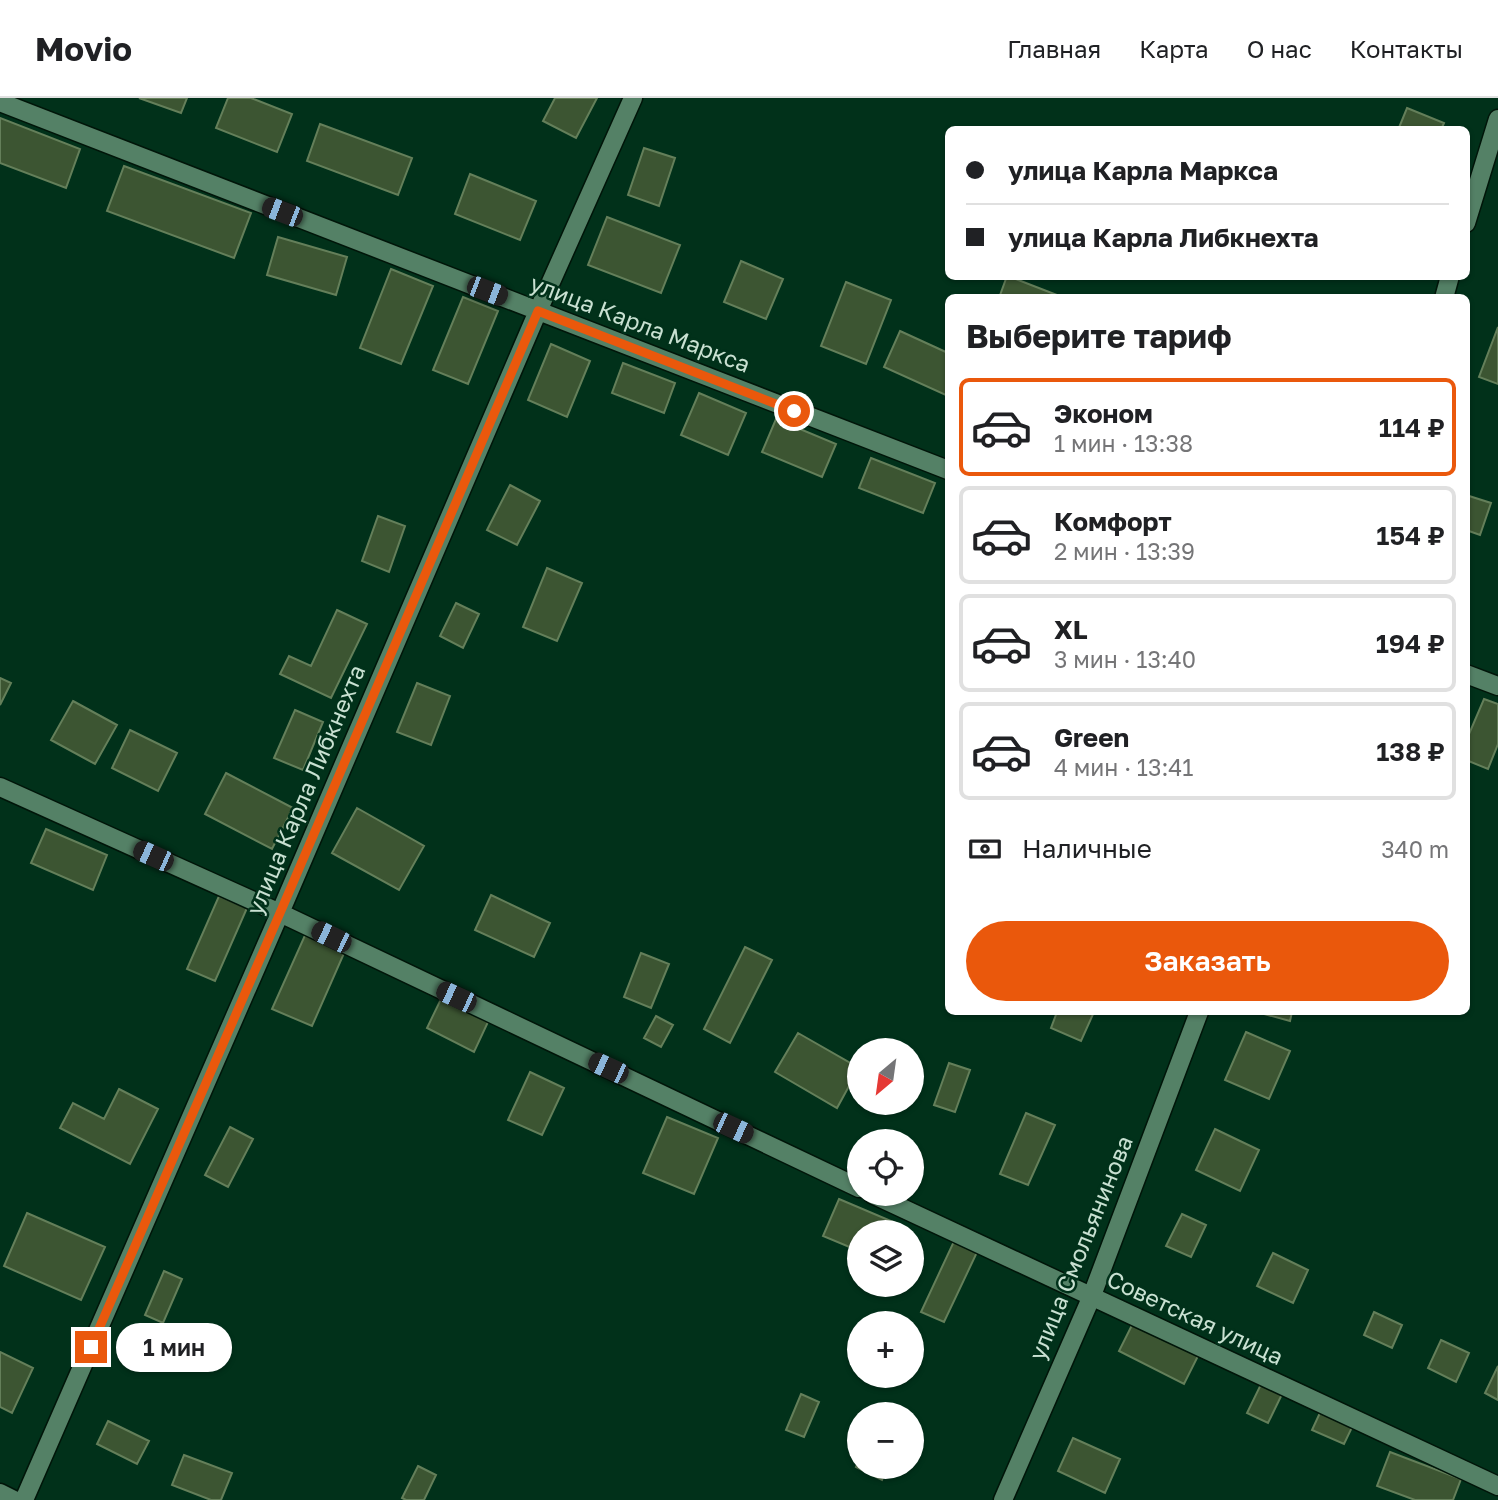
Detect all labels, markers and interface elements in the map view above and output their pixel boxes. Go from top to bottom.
text: Movio [35,29,132,68]
text: Главная [1007,34,1101,63]
text: Карта [1139,34,1209,63]
text: О нас [1247,34,1312,63]
text: Контакты [1350,34,1463,63]
text: улица Карла Маркса [1008,155,1278,186]
car [259,195,306,229]
text: улица Карла Либкнехта [1008,222,1319,253]
street label: улица Карла Маркса [526,268,754,378]
car [464,274,511,308]
text: Выберите тариф [966,317,1232,355]
route start [778,395,810,427]
icon: car [970,396,1033,459]
text: Эконом [1054,398,1153,429]
text: 114 ₽ [1379,412,1445,443]
text: 1 мин · 13:38 [1054,429,1193,457]
icon: car [970,504,1033,567]
text: Комфорт [1054,506,1172,537]
text: 154 ₽ [1376,520,1445,551]
text: 2 мин · 13:39 [1054,537,1195,565]
icon: car [970,612,1033,675]
text: XL [1054,614,1088,645]
text: 194 ₽ [1376,628,1445,659]
text: 3 мин · 13:40 [1054,645,1196,673]
street label: улица Карла Либкнехта [240,660,370,919]
icon: car [970,720,1033,783]
text: Green [1054,722,1129,753]
text: 138 ₽ [1376,736,1445,767]
text: 4 мин · 13:41 [1054,753,1194,781]
icon: cash [966,830,1004,868]
text: Наличные [1022,833,1152,864]
text: 340 m [1381,835,1449,863]
car [130,838,177,874]
car [308,918,355,956]
button: Заказать [966,921,1449,1001]
car [433,979,480,1015]
north arrow [847,1038,924,1115]
map controls [847,1038,924,1479]
car [585,1050,632,1086]
car [710,1110,757,1146]
button: locate [847,1129,924,1206]
street label: улица Смольянинова [1022,1131,1138,1364]
button: layers [847,1220,924,1297]
street label: Советская улица [1103,1264,1288,1370]
button: + [847,1311,924,1388]
callout: 1 мин [116,1322,231,1372]
route end [75,1331,107,1363]
text: 1 мин [143,1333,205,1361]
button: − [847,1402,924,1479]

